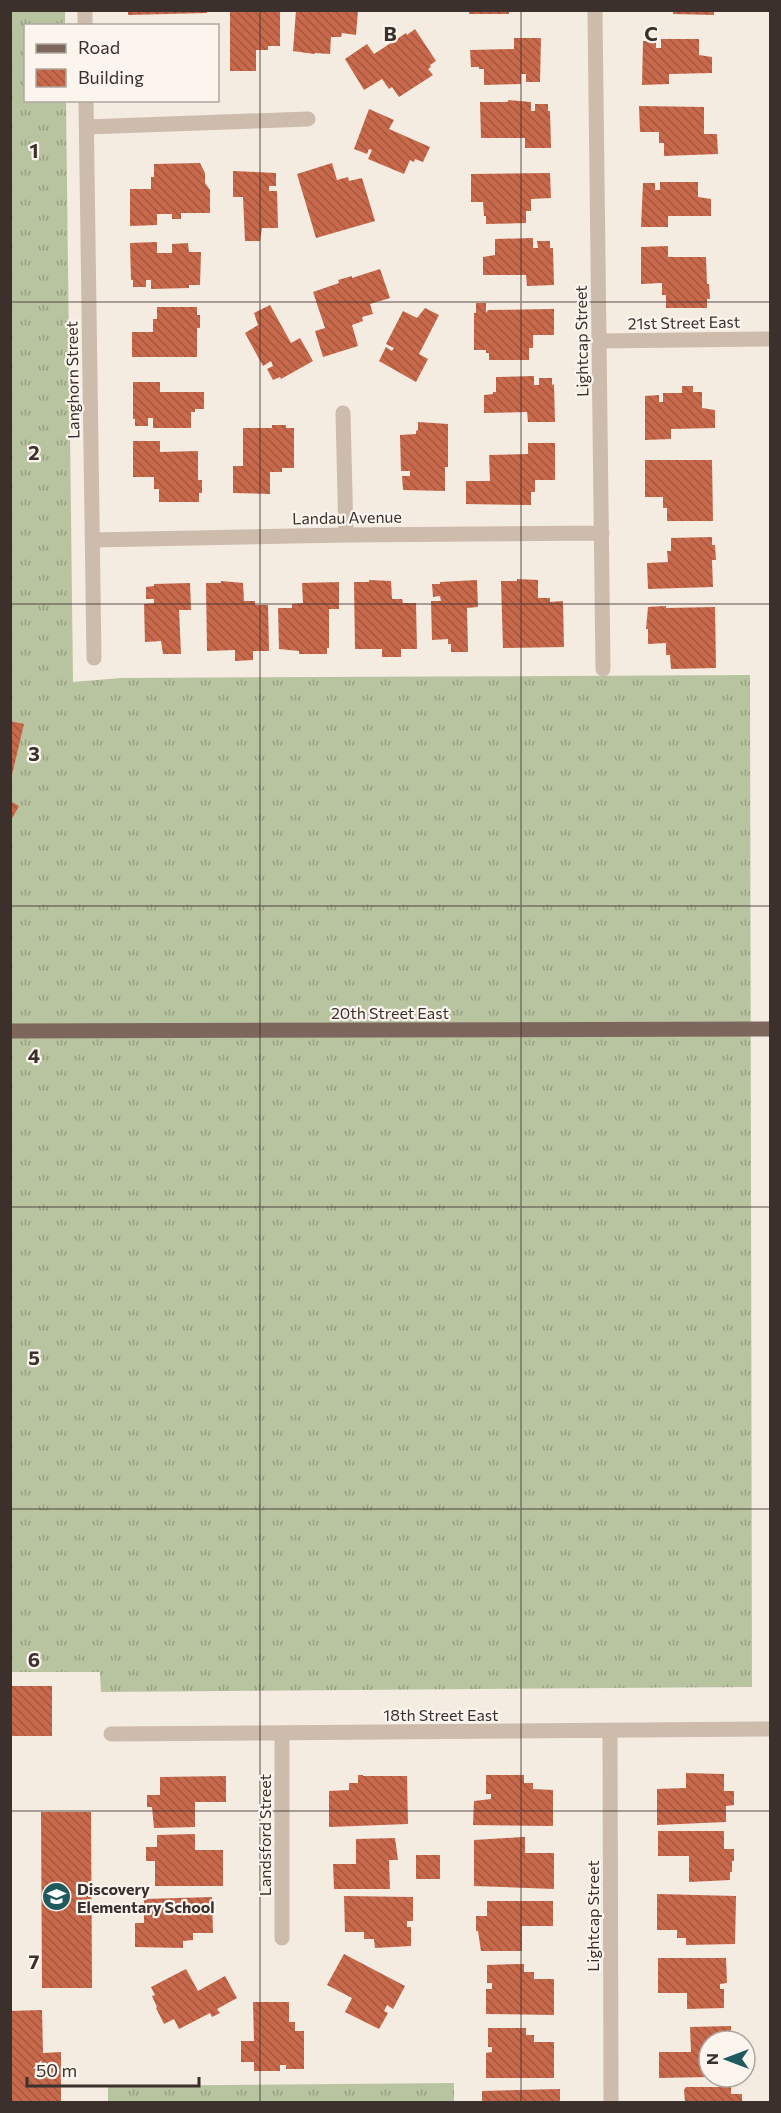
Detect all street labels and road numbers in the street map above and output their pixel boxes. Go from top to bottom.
street label: Lightcap Street [571,285,591,397]
street label: 21st Street East [628,312,741,332]
street label: Langhorn Street [61,320,83,439]
street label: Landau Avenue [292,507,402,527]
street label: 20th Street East [331,1003,449,1022]
street label: 18th Street East [383,1705,499,1724]
street label: Landsford Street [255,1773,274,1896]
street label: Lightcap Street [583,1860,602,1972]

